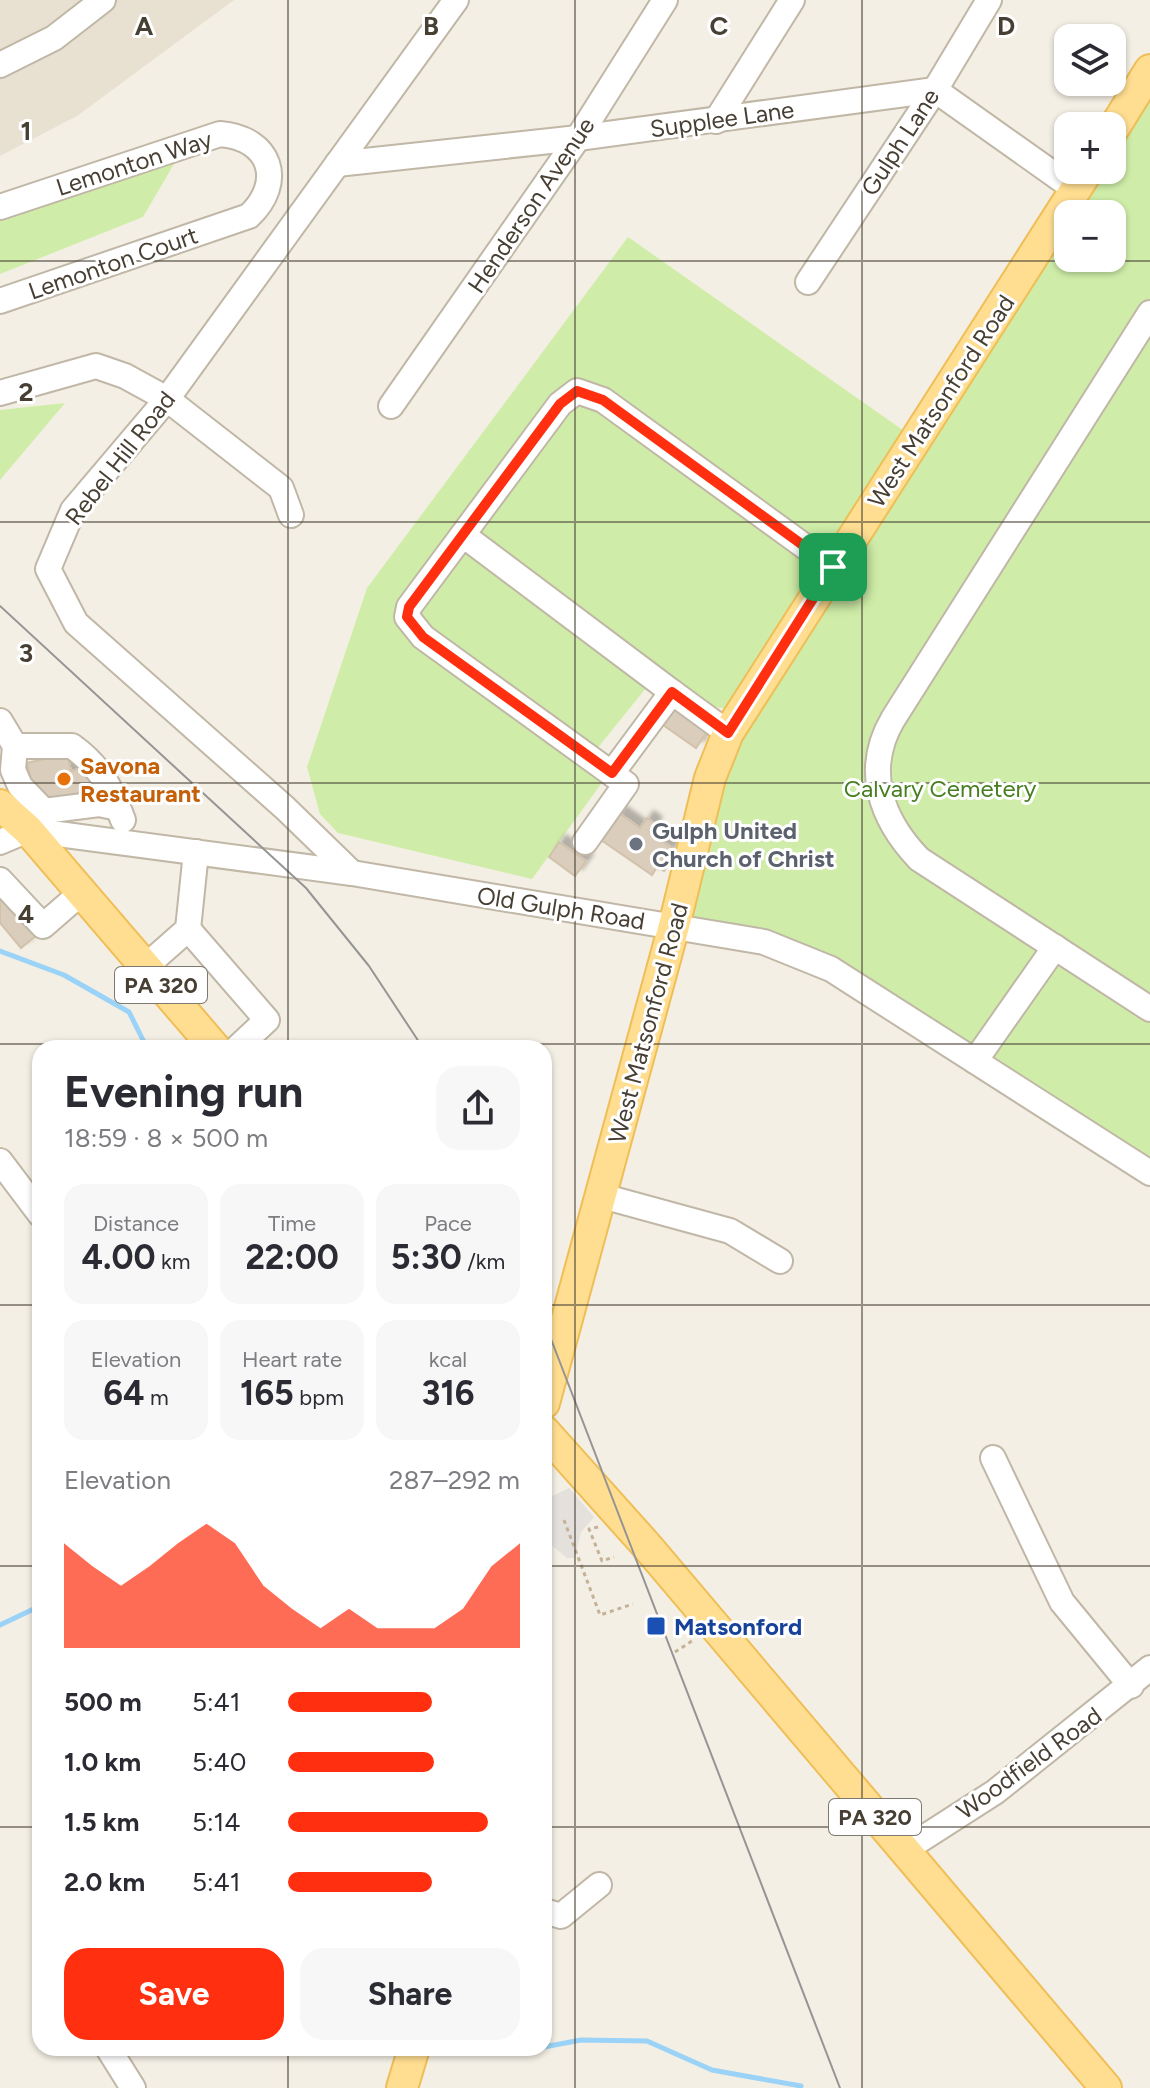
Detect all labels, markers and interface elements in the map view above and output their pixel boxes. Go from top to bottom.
text: A [135,10,154,42]
text: B [423,10,439,42]
text: C [710,10,729,42]
text: D [997,10,1015,42]
map controls [1054,24,1126,272]
button: layers [1054,24,1126,96]
street label: Gulph Lane [855,83,945,201]
street label: Supplee Lane [648,95,796,143]
street label: Henderson Avenue [462,112,600,298]
button: + [1054,112,1126,184]
text: 1 [21,115,31,147]
street label: Lemonton Way [52,124,216,202]
button: − [1054,200,1126,272]
street label: Lemonton Court [24,220,202,306]
street label: West Matsonford Road [861,289,1021,513]
text: 2 [18,376,34,408]
street label: Rebel Hill Road [59,385,181,531]
pin [799,533,867,601]
icon: arrive [811,545,855,589]
text: 3 [19,637,33,669]
place label: Savona Restaurant [80,751,201,808]
marker: Savona Restaurant [55,770,73,788]
park label: Calvary Cemetery [844,774,1037,803]
place label: Gulph United Church of Christ [652,816,835,873]
marker: Gulph United Church of Christ [627,835,645,853]
street label: Old Gulph Road [475,880,647,936]
text: 4 [18,898,34,930]
street label: West Matsonford Road [602,900,694,1146]
road number: PA 320 [115,967,207,1003]
text: Evening run [64,1065,303,1118]
button: share [436,1066,520,1150]
text: 18:59 · 8 × 500 m [64,1122,268,1154]
text: Distance [93,1210,179,1237]
text: Time [268,1210,316,1237]
text: Pace [424,1210,472,1237]
text: 4.00 [82,1237,156,1278]
text: 22:00 [245,1237,339,1278]
text: 5:30 [391,1237,462,1278]
text: km [156,1248,190,1275]
text: /km [462,1248,505,1275]
text: Elevation [91,1346,181,1373]
text: Heart rate [242,1346,342,1373]
text: kcal [429,1346,467,1373]
text: 64 [103,1373,145,1414]
text: 165 [240,1373,294,1414]
text: 316 [422,1373,474,1414]
text: m [145,1384,169,1411]
text: bpm [294,1384,344,1411]
text: Elevation [64,1464,171,1496]
text: 287–292 m [389,1464,520,1496]
place label: Matsonford [674,1612,802,1641]
marker: Matsonford [645,1615,667,1637]
text: 500 m [64,1686,142,1718]
text: 5:41 [192,1686,240,1718]
street label: Woodfield Road [951,1701,1107,1825]
text: 1.0 km [64,1746,141,1778]
text: 5:40 [192,1746,246,1778]
road number: PA 320 [829,1799,921,1835]
text: 1.5 km [64,1806,139,1838]
text: 5:14 [192,1806,240,1838]
text: 2.0 km [64,1866,145,1898]
text: 5:41 [192,1866,240,1898]
button: Save [64,1948,284,2040]
button: Share [300,1948,520,2040]

